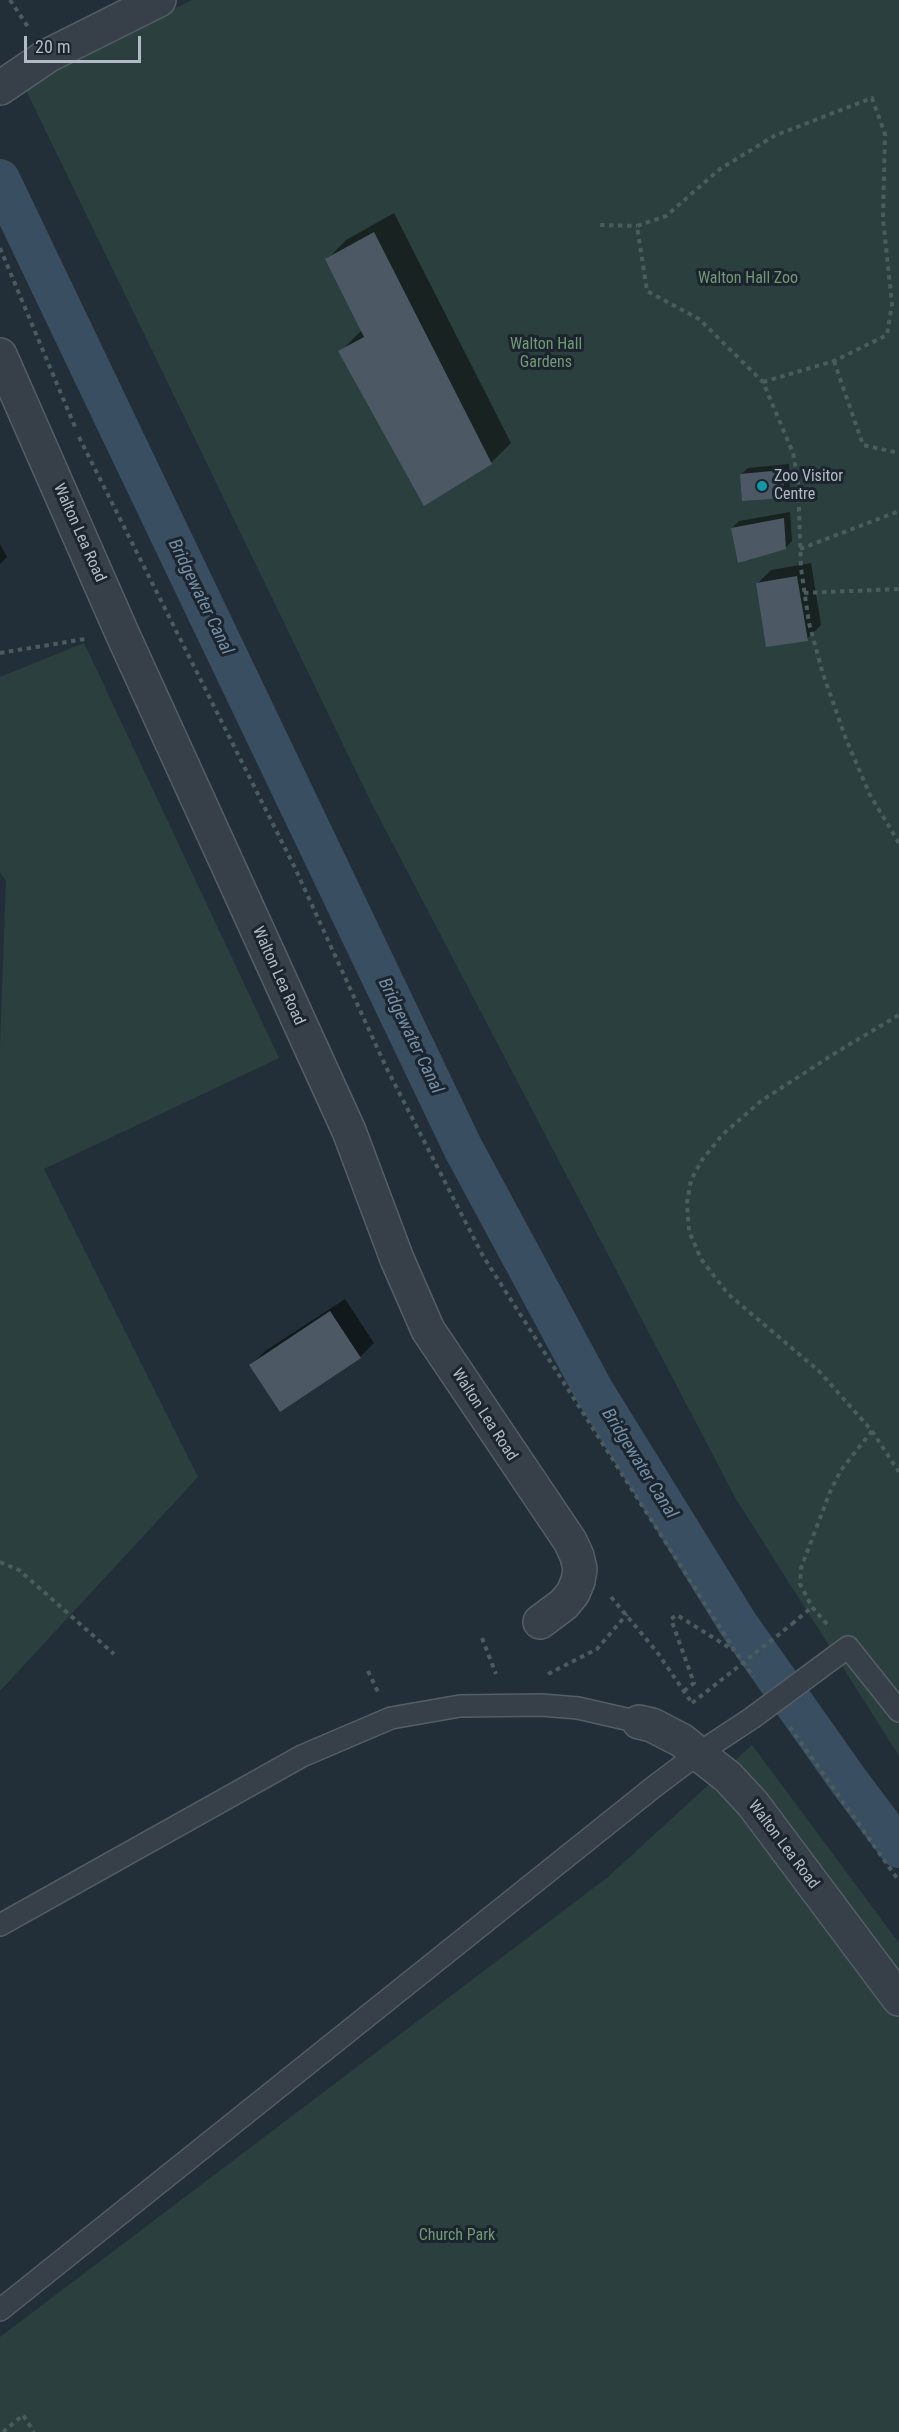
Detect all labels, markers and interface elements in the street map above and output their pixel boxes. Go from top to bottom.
scale bar [27,24,144,62]
text: 20 m [35,36,70,57]
park label: Walton Hall Zoo [698,269,798,289]
park label: Walton Hall Gardens [510,335,582,373]
place label: Zoo Visitor Centre [774,467,843,505]
marker: Zoo Visitor Centre [755,479,769,493]
street label: Walton Lea Road [49,481,109,585]
water label: Bridgewater Canal [163,536,237,658]
street label: Walton Lea Road [248,924,308,1028]
water label: Bridgewater Canal [373,975,447,1097]
street label: Walton Lea Road [447,1365,521,1465]
water label: Bridgewater Canal [596,1405,682,1523]
street label: Walton Lea Road [743,1797,823,1893]
park label: Church Park [419,2226,495,2246]

